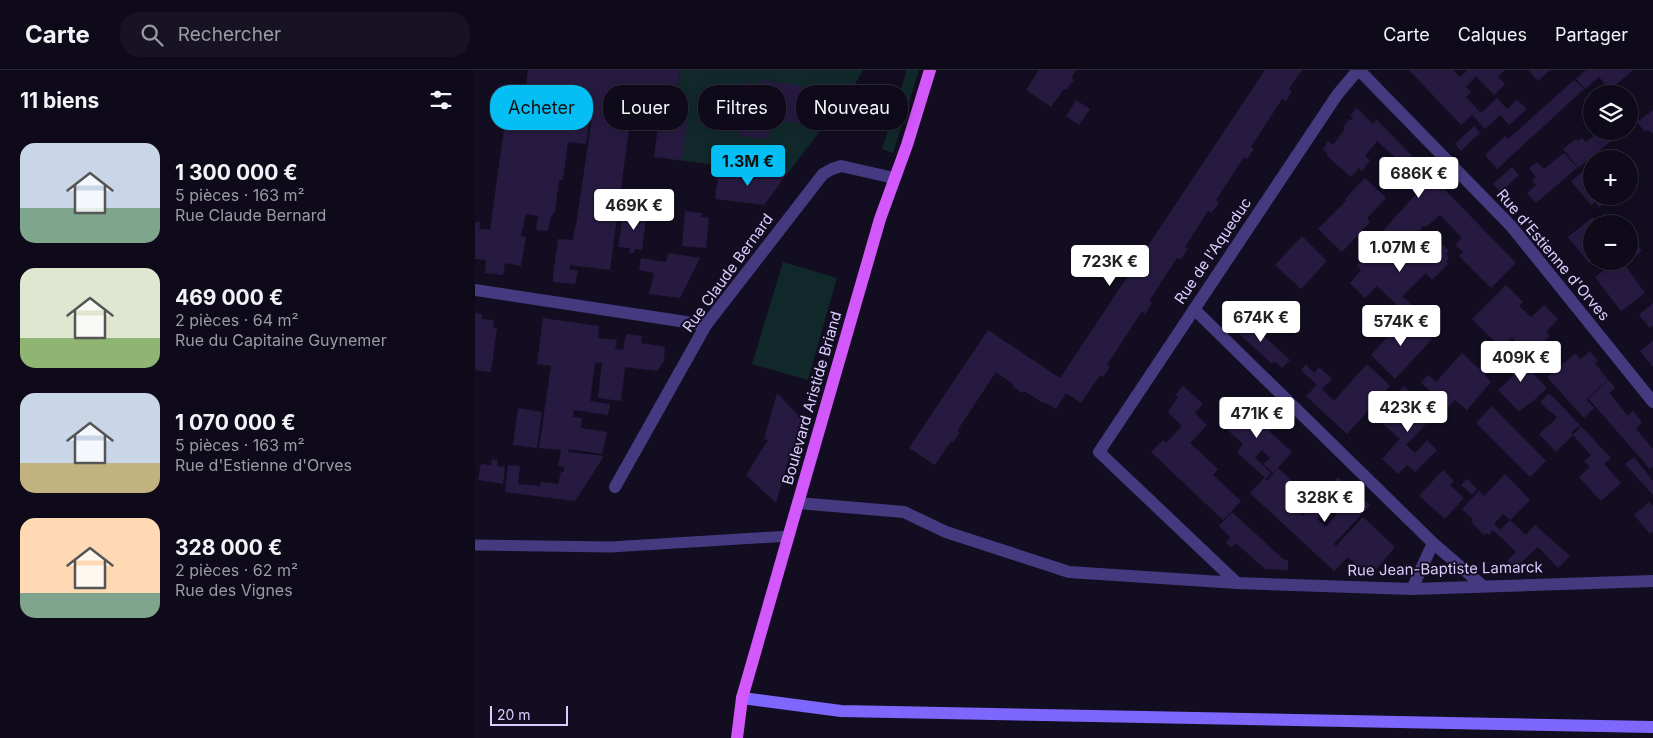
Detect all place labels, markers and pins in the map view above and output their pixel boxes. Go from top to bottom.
pin: 1.3M € [707,144,789,187]
pin: 686K € [1378,156,1460,199]
pin: 469K € [593,189,675,231]
pin: 1.07M € [1354,230,1446,273]
pin: 723K € [1069,244,1151,287]
pin: 674K € [1220,300,1302,343]
pin: 574K € [1360,304,1442,347]
pin: 409K € [1480,340,1562,383]
pin: 423K € [1367,390,1449,433]
pin: 471K € [1216,396,1298,439]
pin: 328K € [1284,480,1366,523]

